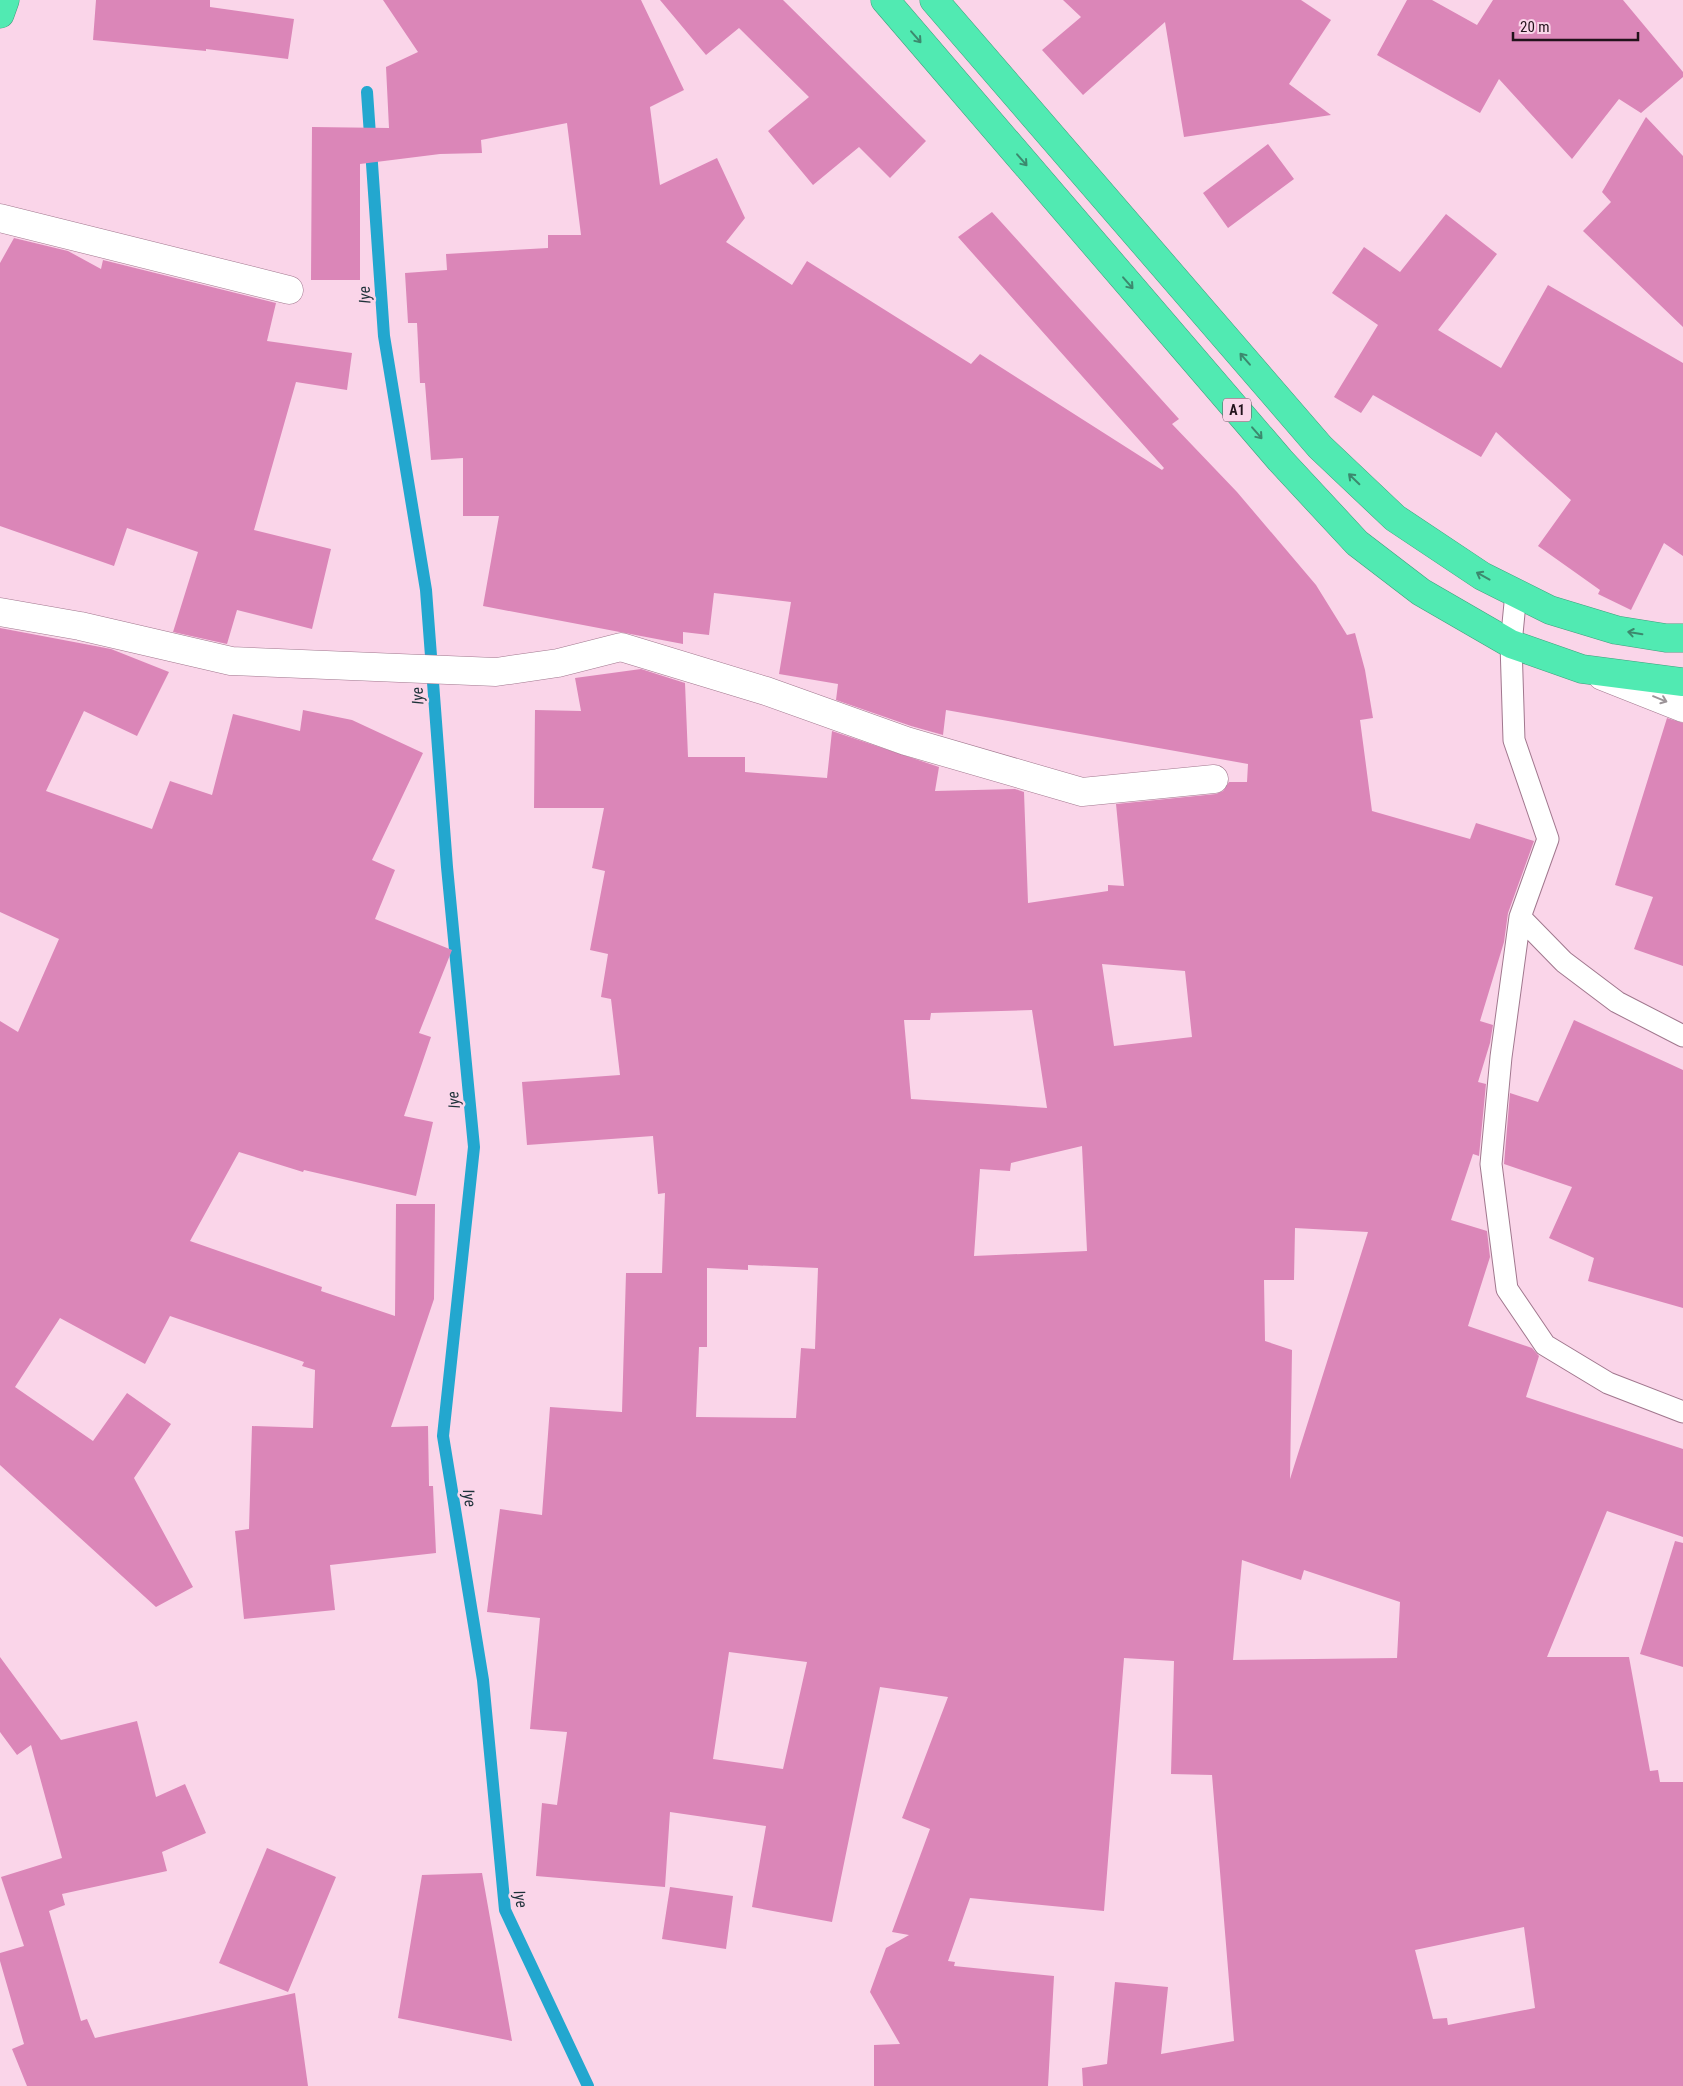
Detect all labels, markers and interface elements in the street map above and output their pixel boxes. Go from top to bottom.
scale bar [1513,10,1638,42]
text: 20 m [1520,18,1550,36]
one-way arrow [911,30,922,43]
one-way arrow [1017,154,1028,167]
one-way arrow [1123,277,1134,290]
water label: Iye [354,286,375,304]
one-way arrow [1239,353,1250,366]
road number: A1 [1223,398,1251,422]
one-way arrow [1251,426,1262,439]
one-way arrow [1348,473,1360,485]
one-way arrow [1477,571,1491,581]
one-way arrow [1627,628,1643,638]
water label: Iye [407,687,428,705]
one-way arrow [1652,695,1667,705]
water label: Iye [443,1090,464,1110]
water label: Iye [459,1488,480,1508]
water label: Iye [510,1889,532,1910]

